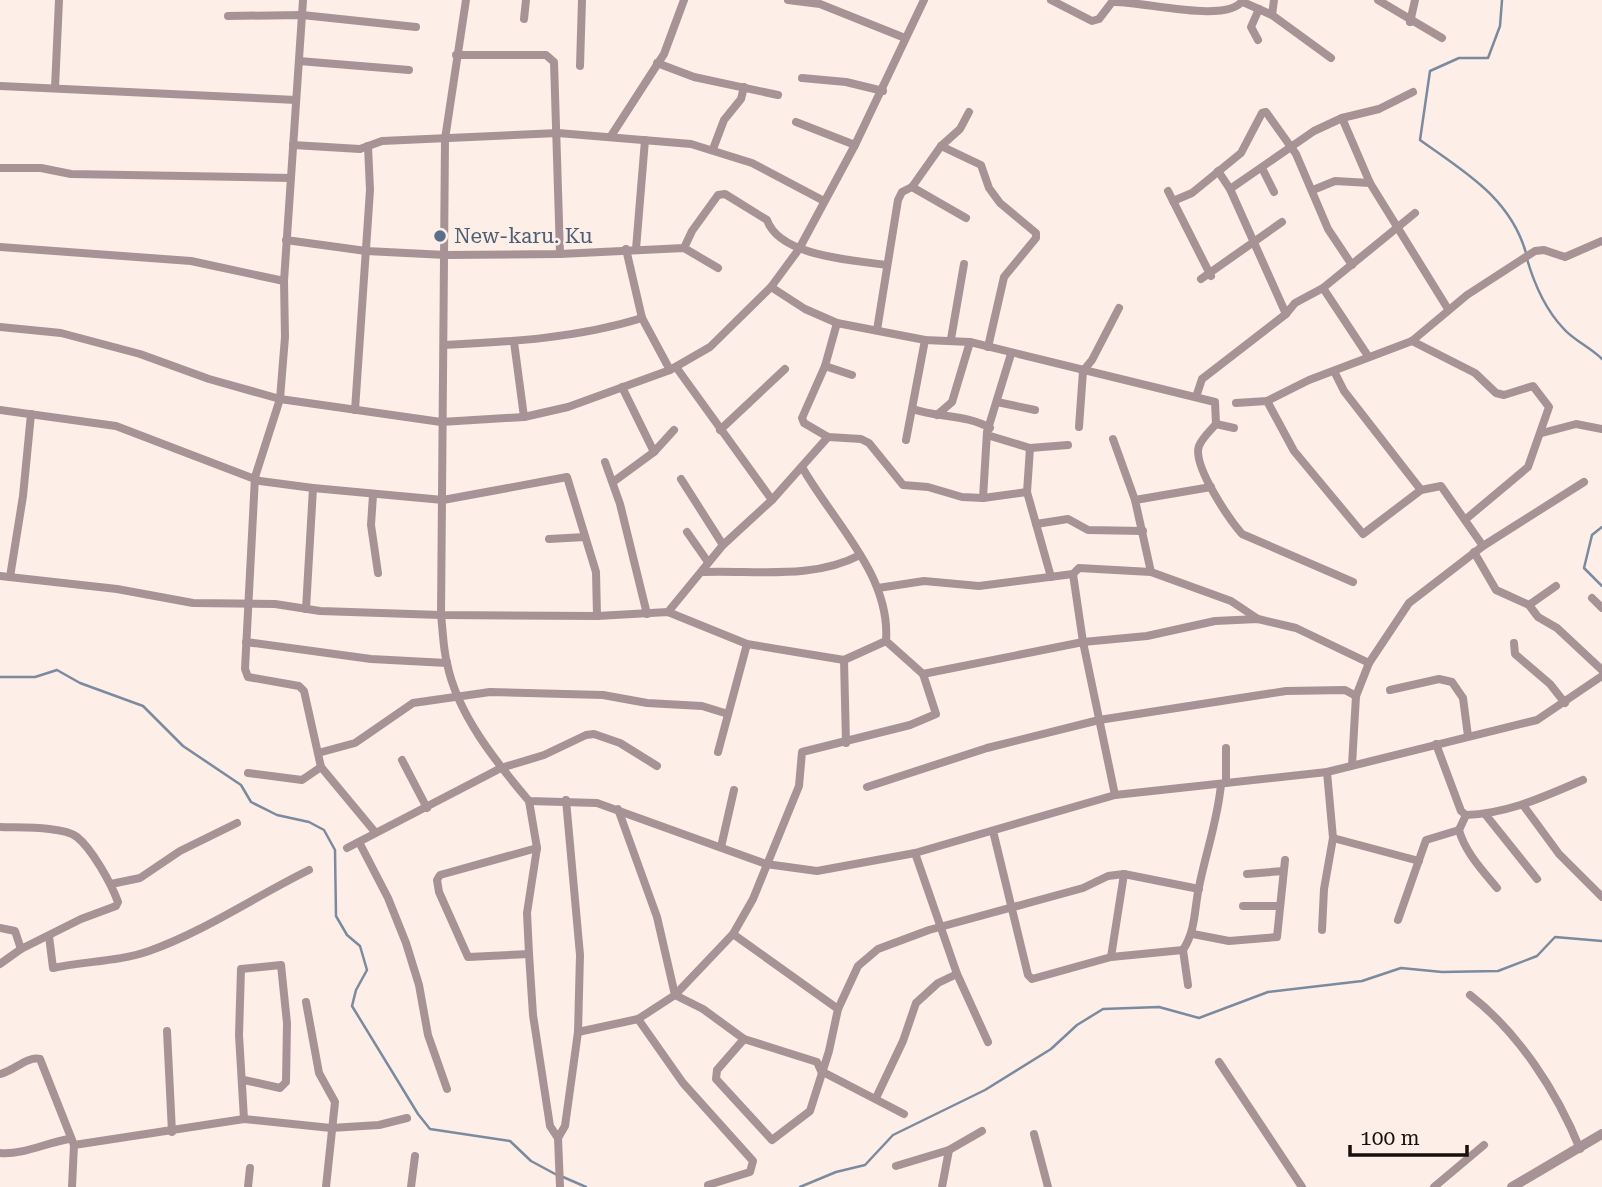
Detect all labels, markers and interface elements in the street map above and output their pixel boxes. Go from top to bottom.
place label: New-karu. Ku [454,224,593,248]
marker: New-karu. Ku [432,228,448,244]
scale bar [1350,1114,1467,1158]
text: 100 m [1360,1126,1420,1150]

